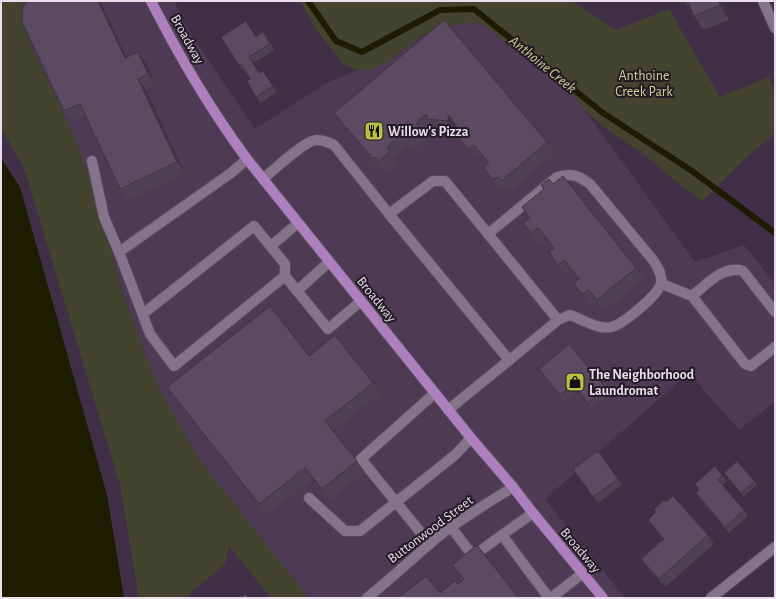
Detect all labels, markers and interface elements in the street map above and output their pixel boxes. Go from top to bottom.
street label: Broadway [168,13,206,66]
water label: Anthoine Creek [505,32,579,96]
park label: Anthoine Creek Park [615,69,673,99]
restaurant icon: Willow's Pizza [363,120,385,142]
place label: Willow's Pizza [388,125,469,139]
street label: Broadway [354,274,399,325]
place label: The Neighborhood Laundromat [589,368,695,398]
shop icon: The Neighborhood Laundromat [564,371,586,393]
street label: Buttonwood Street [385,493,476,566]
street label: Broadway [558,525,603,576]

